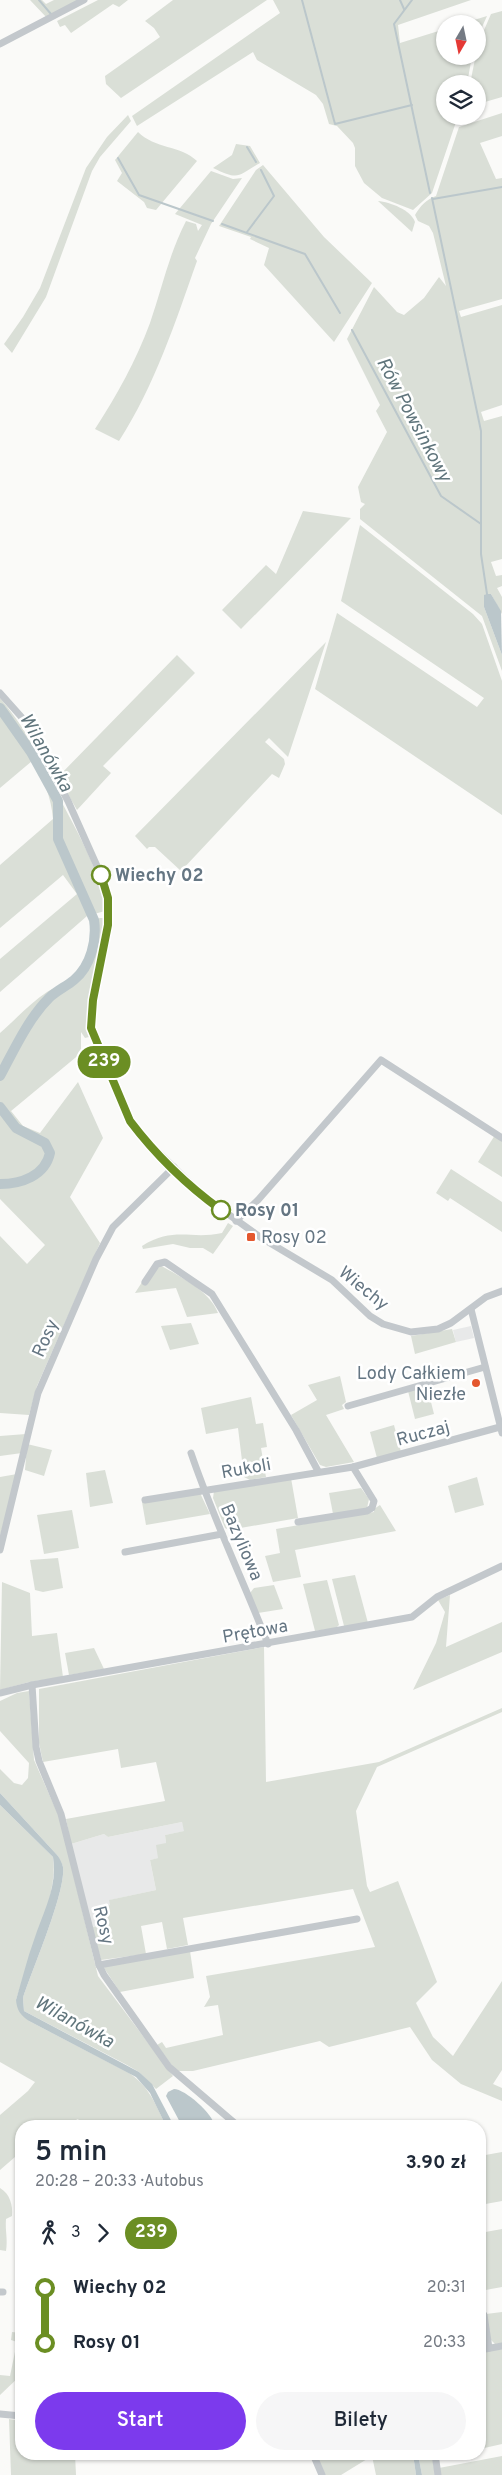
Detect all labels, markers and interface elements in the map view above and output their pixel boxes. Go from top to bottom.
north arrow [436,15,486,65]
map controls [436,15,486,125]
button: layers [436,75,486,125]
water label: Rów Powsinkowy [370,353,457,488]
water label: Wilanówka [13,709,77,797]
marker: Wiechy 02 [91,865,111,885]
place label: Wiechy 02 [115,865,204,888]
line badge: 239 [75,1046,133,1078]
text: 239 [88,1050,120,1073]
marker: Rosy 01 [211,1200,231,1220]
place label: Rosy 01 [235,1200,299,1223]
place label: Rosy 02 [261,1227,327,1250]
marker: Rosy 02 [245,1231,257,1243]
street label: Wiechy [333,1262,393,1316]
street label: Rosy [28,1316,65,1361]
place label: Lody Całkiem Niezłe [357,1363,466,1407]
marker: Lody Całkiem Niezłe [470,1377,482,1389]
street label: Ruczaj [394,1416,453,1453]
street label: Rukoli [220,1454,273,1485]
street label: Bazyliowa [214,1501,267,1584]
street label: Prętowa [221,1615,290,1650]
street label: Rosy [87,1904,118,1947]
water label: Wilanówka [30,1991,118,2054]
text: 5 min [35,2135,107,2171]
text: 3.90 zł [406,2151,466,2175]
text: 20:28 – 20:33 · Autobus [35,2172,204,2192]
icon: walk [35,2219,63,2247]
icon: forward [89,2219,117,2247]
text: 239 [135,2221,167,2244]
text: 3 [71,2223,81,2243]
text: Wiechy 02 [73,2276,166,2300]
text: 20:31 [427,2278,466,2298]
text: Rosy 01 [73,2331,141,2355]
text: 20:33 [423,2333,466,2353]
button: Start [35,2392,246,2450]
button: Bilety [256,2392,466,2450]

